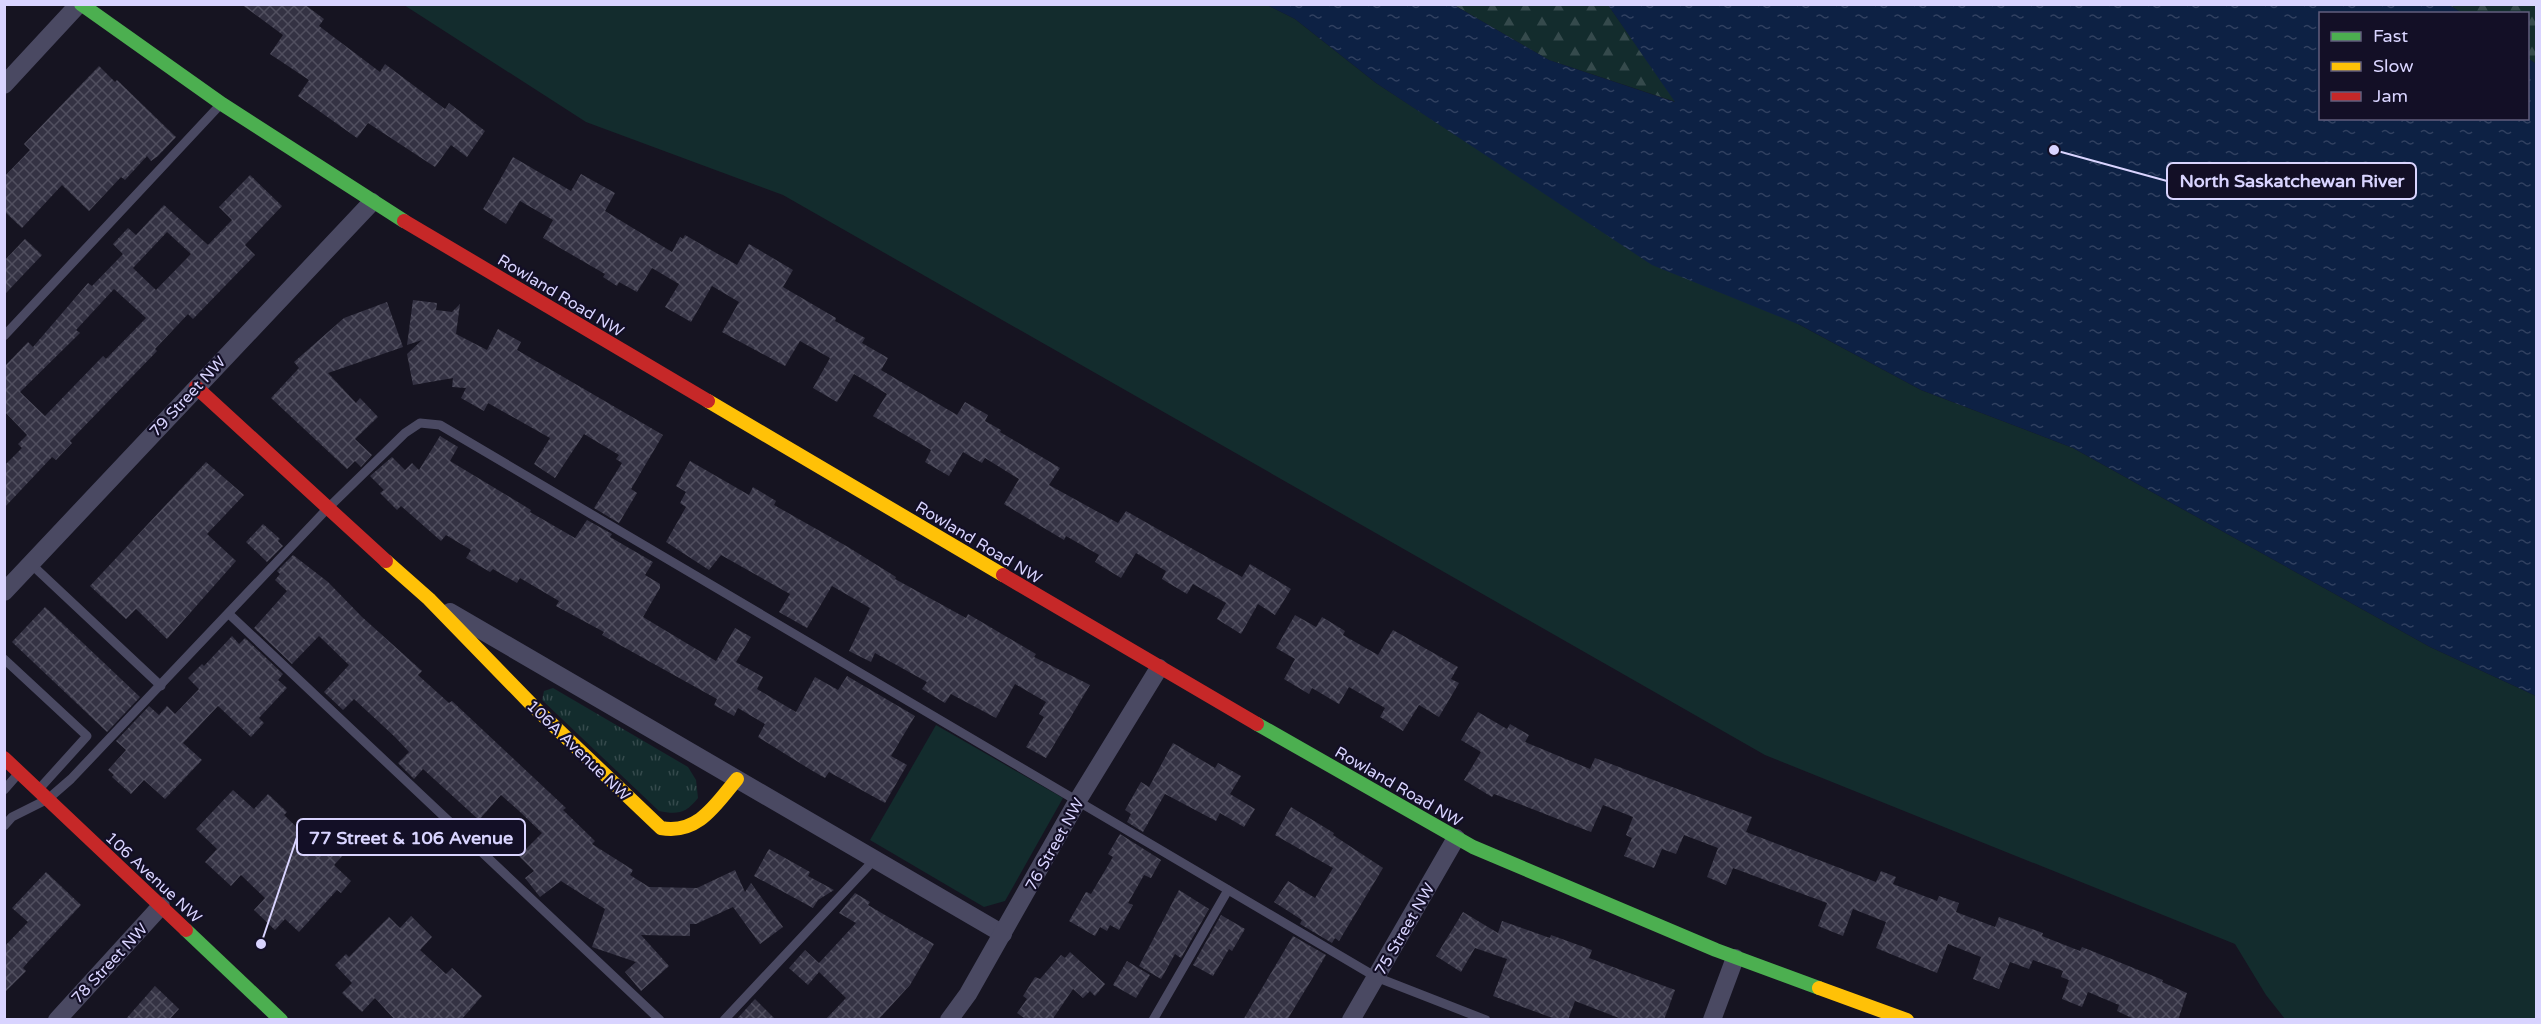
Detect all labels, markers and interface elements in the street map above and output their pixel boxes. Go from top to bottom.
legend [2319,12,2529,120]
text: Fast [2373,25,2408,47]
text: Slow [2373,55,2414,77]
text: Jam [2373,85,2408,107]
callout: North Saskatchewan River [2167,163,2416,199]
text: North Saskatchewan River [2179,170,2406,192]
street label: Rowland Road NW [494,250,627,342]
street label: 79 Street NW [145,352,230,441]
street label: Rowland Road NW [912,497,1045,589]
street label: 106A Avenue NW [522,696,634,805]
street label: Rowland Road NW [1331,742,1466,832]
street label: 76 Street NW [1021,795,1089,894]
callout: 77 Street & 106 Avenue [297,819,525,855]
text: 77 Street & 106 Avenue [309,827,513,849]
street label: 106 Avenue NW [101,828,206,928]
street label: 75 Street NW [1370,880,1439,979]
street label: 78 Street NW [67,919,152,1008]

